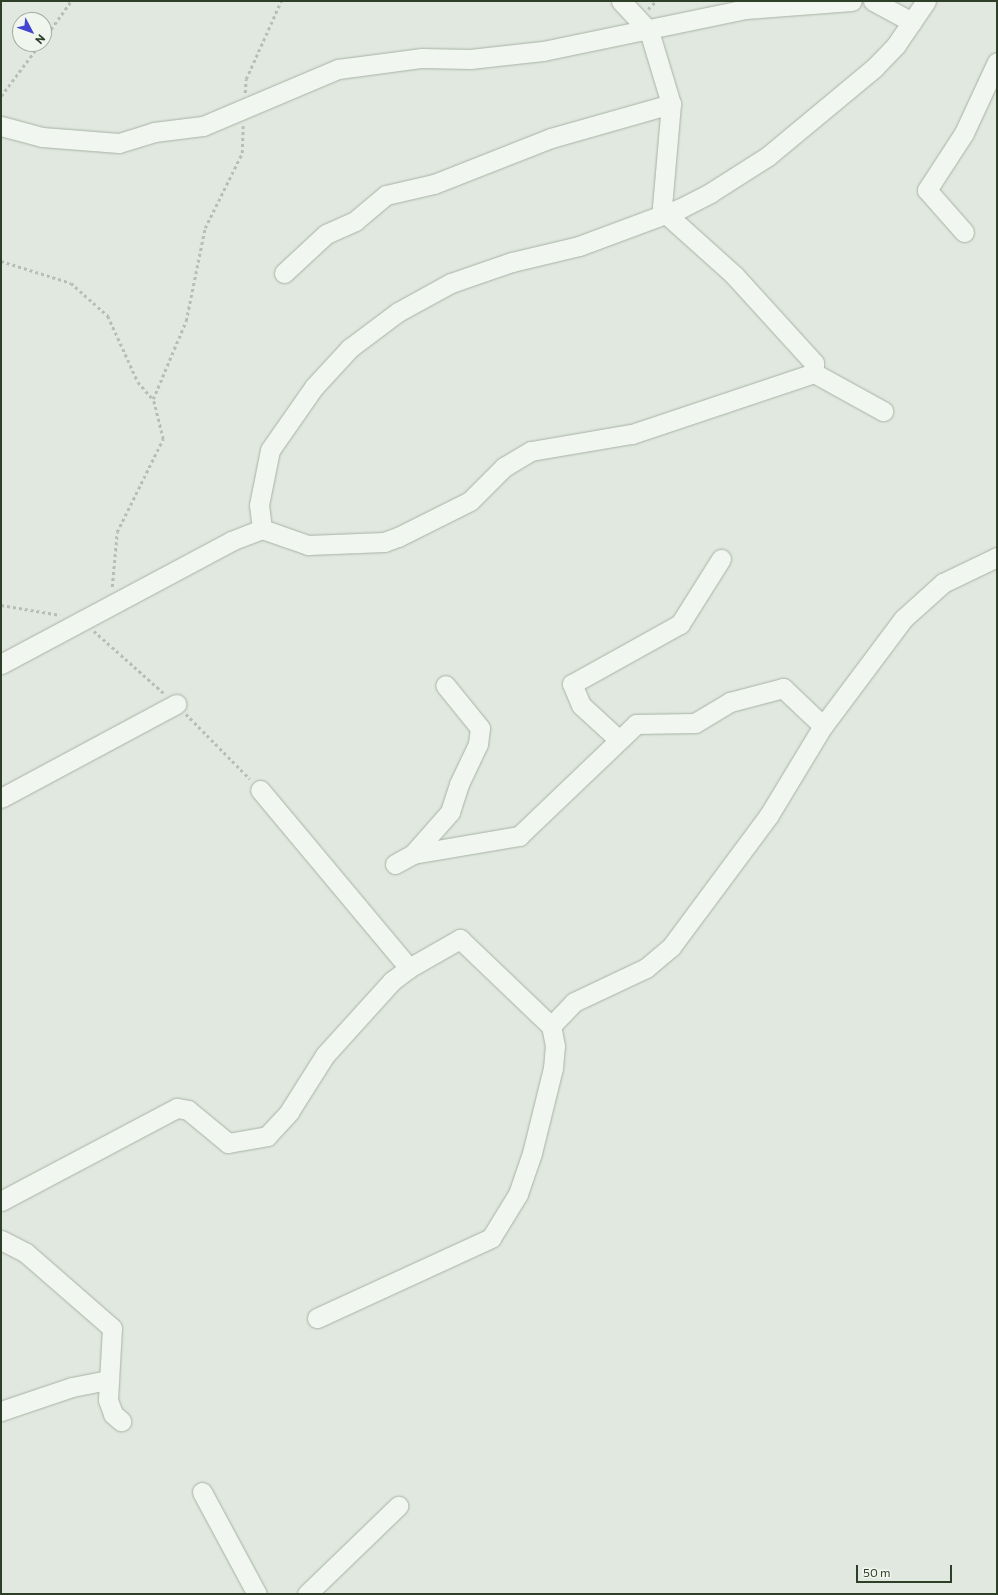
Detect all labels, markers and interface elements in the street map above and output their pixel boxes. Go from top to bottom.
north arrow [12,12,52,52]
text: N [33,32,48,47]
scale bar [858,1557,954,1583]
text: 50 m [863,1565,891,1579]

